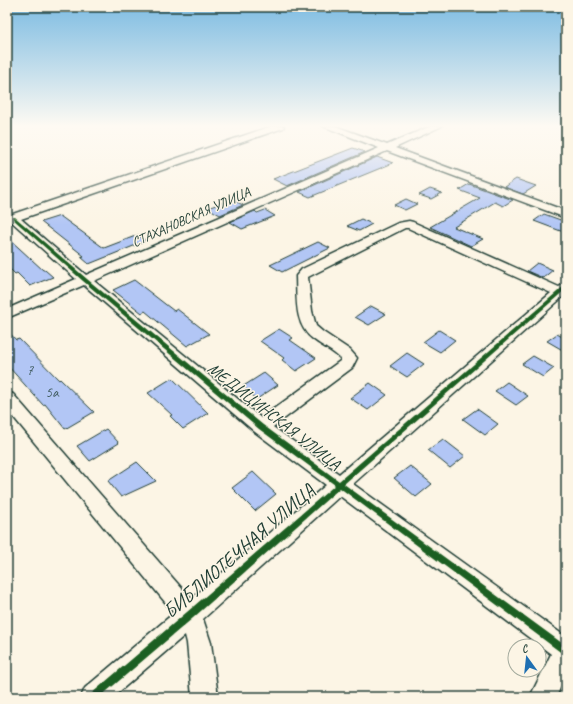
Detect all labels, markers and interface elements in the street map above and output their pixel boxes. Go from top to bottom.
street label: СТАХАНОВСКАЯ УЛИЦА [129,183,254,251]
street label: МЕДИЦИНСКАЯ УЛИЦА [203,358,345,475]
house number: 7 [27,361,35,380]
house number: 5а [45,383,60,402]
street label: БИБЛИОТЕЧНАЯ УЛИЦА [158,478,321,624]
north arrow [507,638,547,678]
text: С [520,640,530,656]

